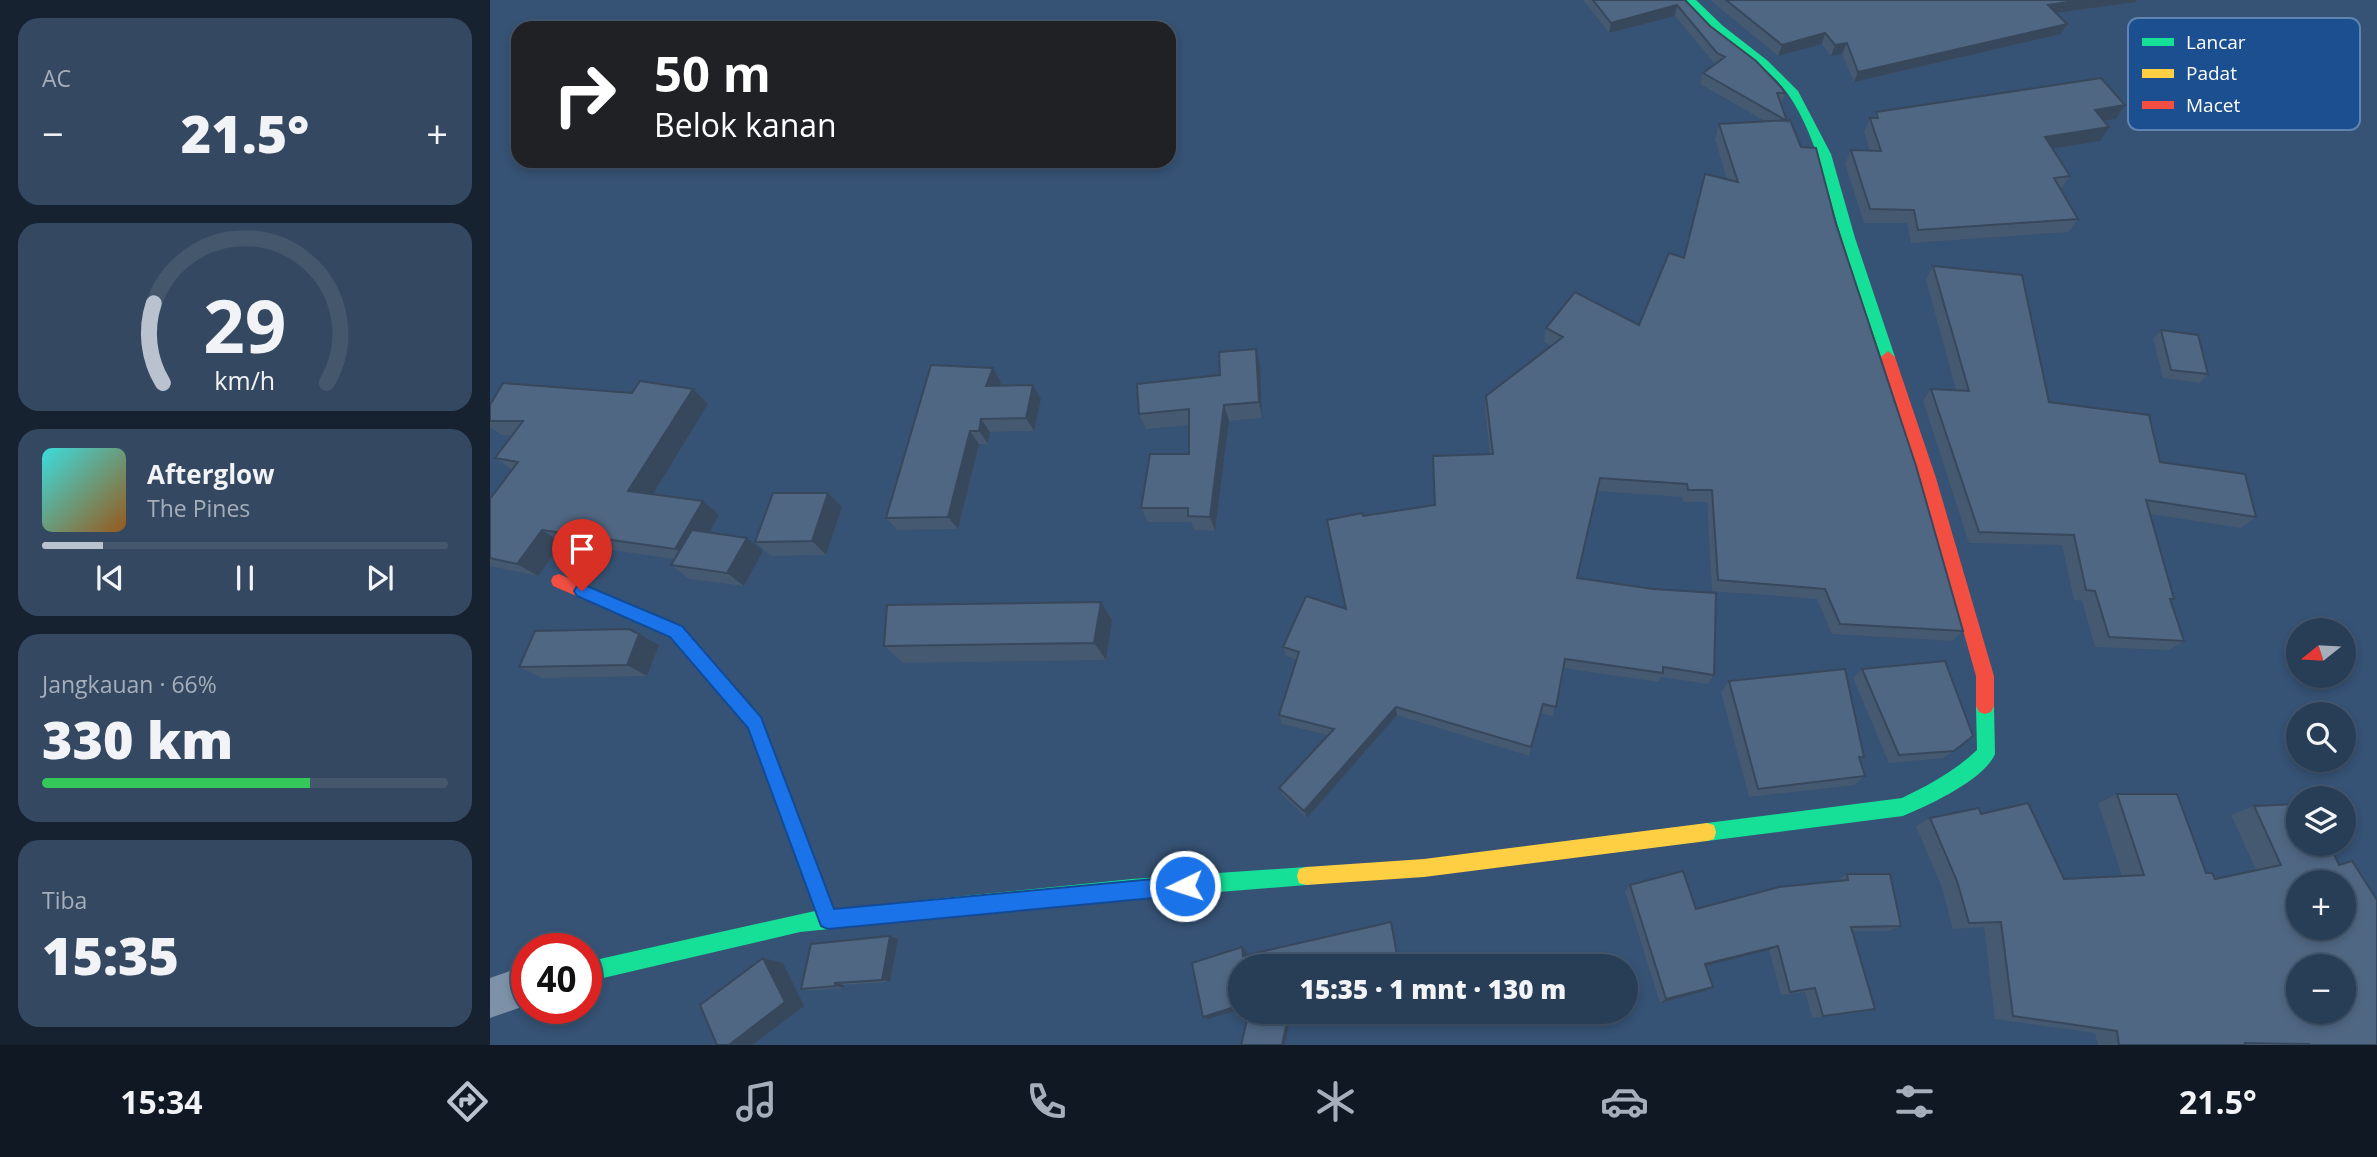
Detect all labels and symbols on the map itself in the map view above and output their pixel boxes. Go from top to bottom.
legend [2128,18,2360,130]
text: Lancar [2186,29,2246,55]
text: Padat [2186,60,2237,86]
text: Macet [2186,92,2240,118]
pin [552,519,612,591]
north arrow [2286,618,2356,688]
position arrow [1148,849,1222,923]
speed limit sign: 40 [511,933,602,1024]

